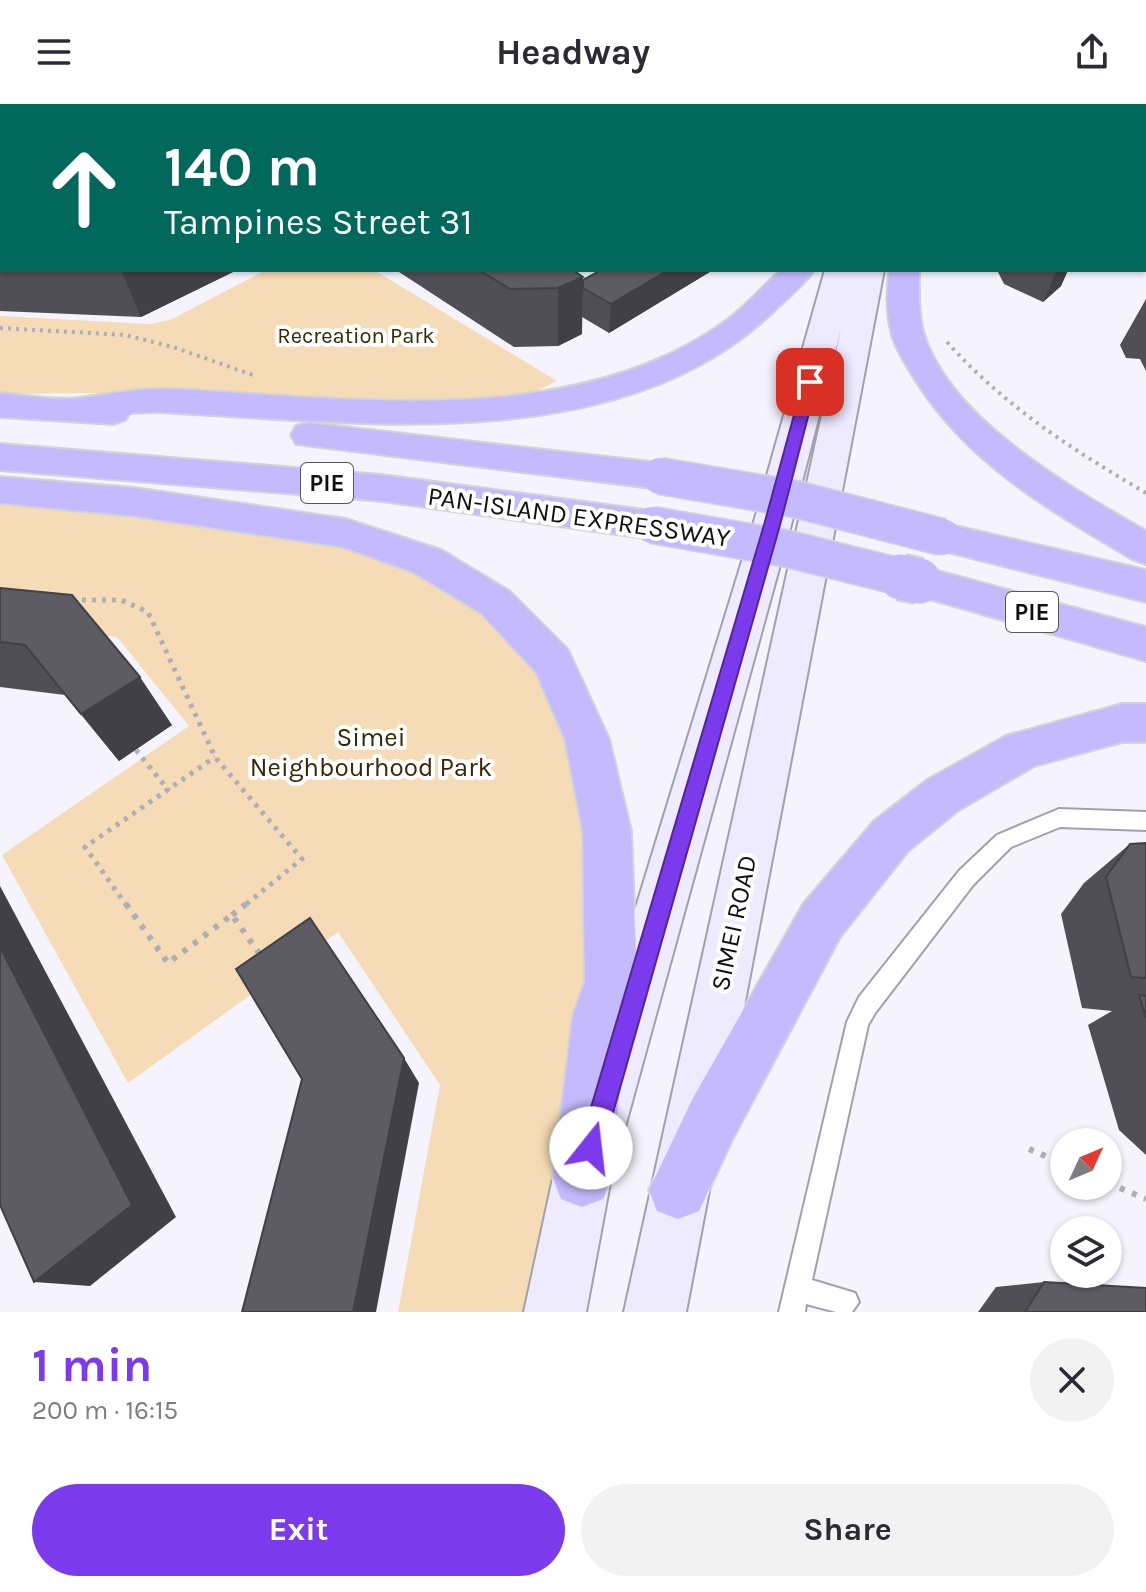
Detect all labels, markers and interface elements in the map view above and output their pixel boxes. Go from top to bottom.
icon: menu [32,30,76,74]
icon: share [1070,30,1114,74]
text: Headway [496,31,650,73]
text: 140 m [164,134,320,199]
icon: ahead [32,136,136,240]
text: Tampines Street 31 [164,201,472,243]
park label: Recreation Park [277,323,435,349]
pin [776,348,844,416]
icon: arrive [788,360,832,404]
road number: PIE [301,463,353,503]
street label: PAN-ISLAND EXPRESSWAY [426,480,733,554]
road number: PIE [1006,592,1058,632]
park label: Simei Neighbourhood Park [250,722,492,783]
street label: SIMEI ROAD [705,852,763,994]
position arrow [549,1106,633,1190]
north arrow [1050,1128,1122,1200]
map controls [1050,1128,1122,1288]
button: layers [1050,1216,1122,1288]
text: 1 min [32,1337,152,1393]
button: close [1030,1338,1114,1422]
text: 200 m · 16:15 [32,1395,178,1426]
button: Exit [32,1484,565,1576]
button: Share [581,1484,1114,1576]

